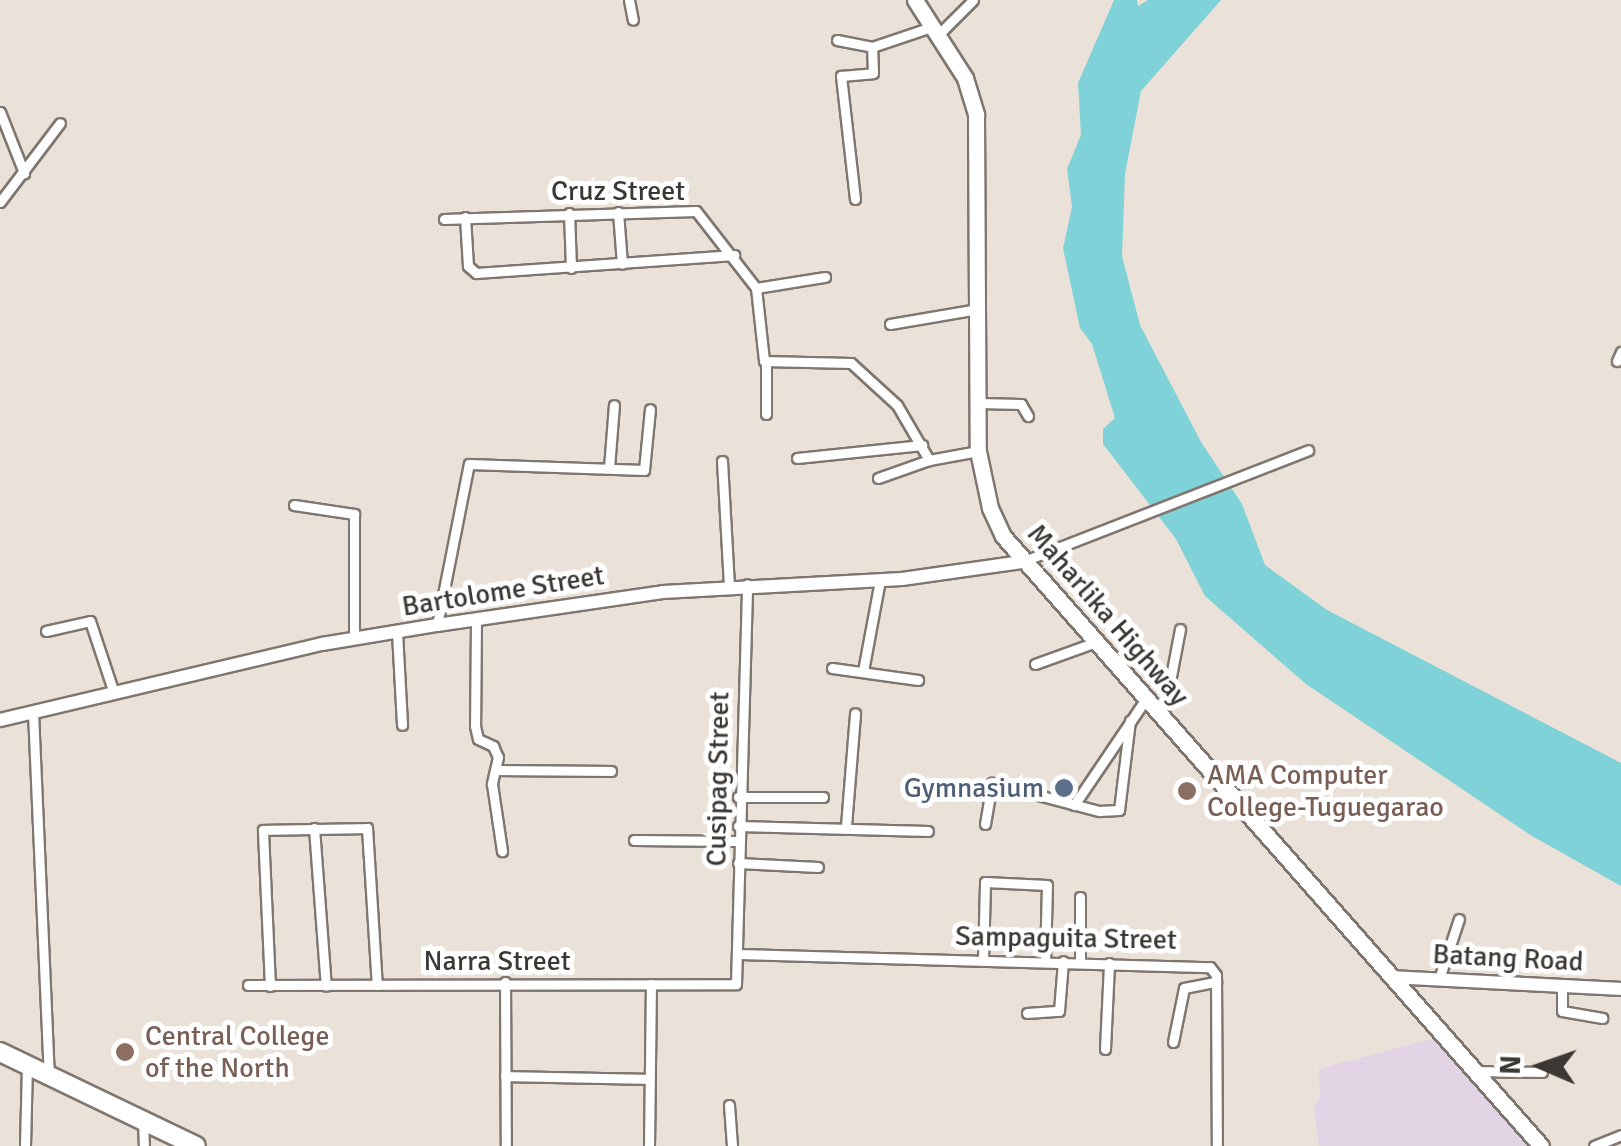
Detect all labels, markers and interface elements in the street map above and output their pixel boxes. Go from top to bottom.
street label: Cruz Street [551,174,685,208]
street label: Maharlika Highway [1020,517,1196,713]
street label: Bartolome Street [400,558,606,624]
street label: Cusipag Street [700,691,736,867]
place label: AMA Computer College-Tuguegarao [1207,758,1444,824]
place label: Gymnasium [904,771,1044,805]
marker: Gymnasium [1053,777,1075,799]
marker: AMA Computer College-Tuguegarao [1176,780,1198,802]
street label: Sampaguita Street [955,919,1177,957]
street label: Batang Road [1432,937,1584,979]
street label: Narra Street [424,944,570,978]
north arrow [1491,1016,1591,1116]
place label: Central College of the North [145,1019,329,1085]
marker: Central College of the North [114,1041,136,1063]
text: N [1494,1055,1528,1075]

